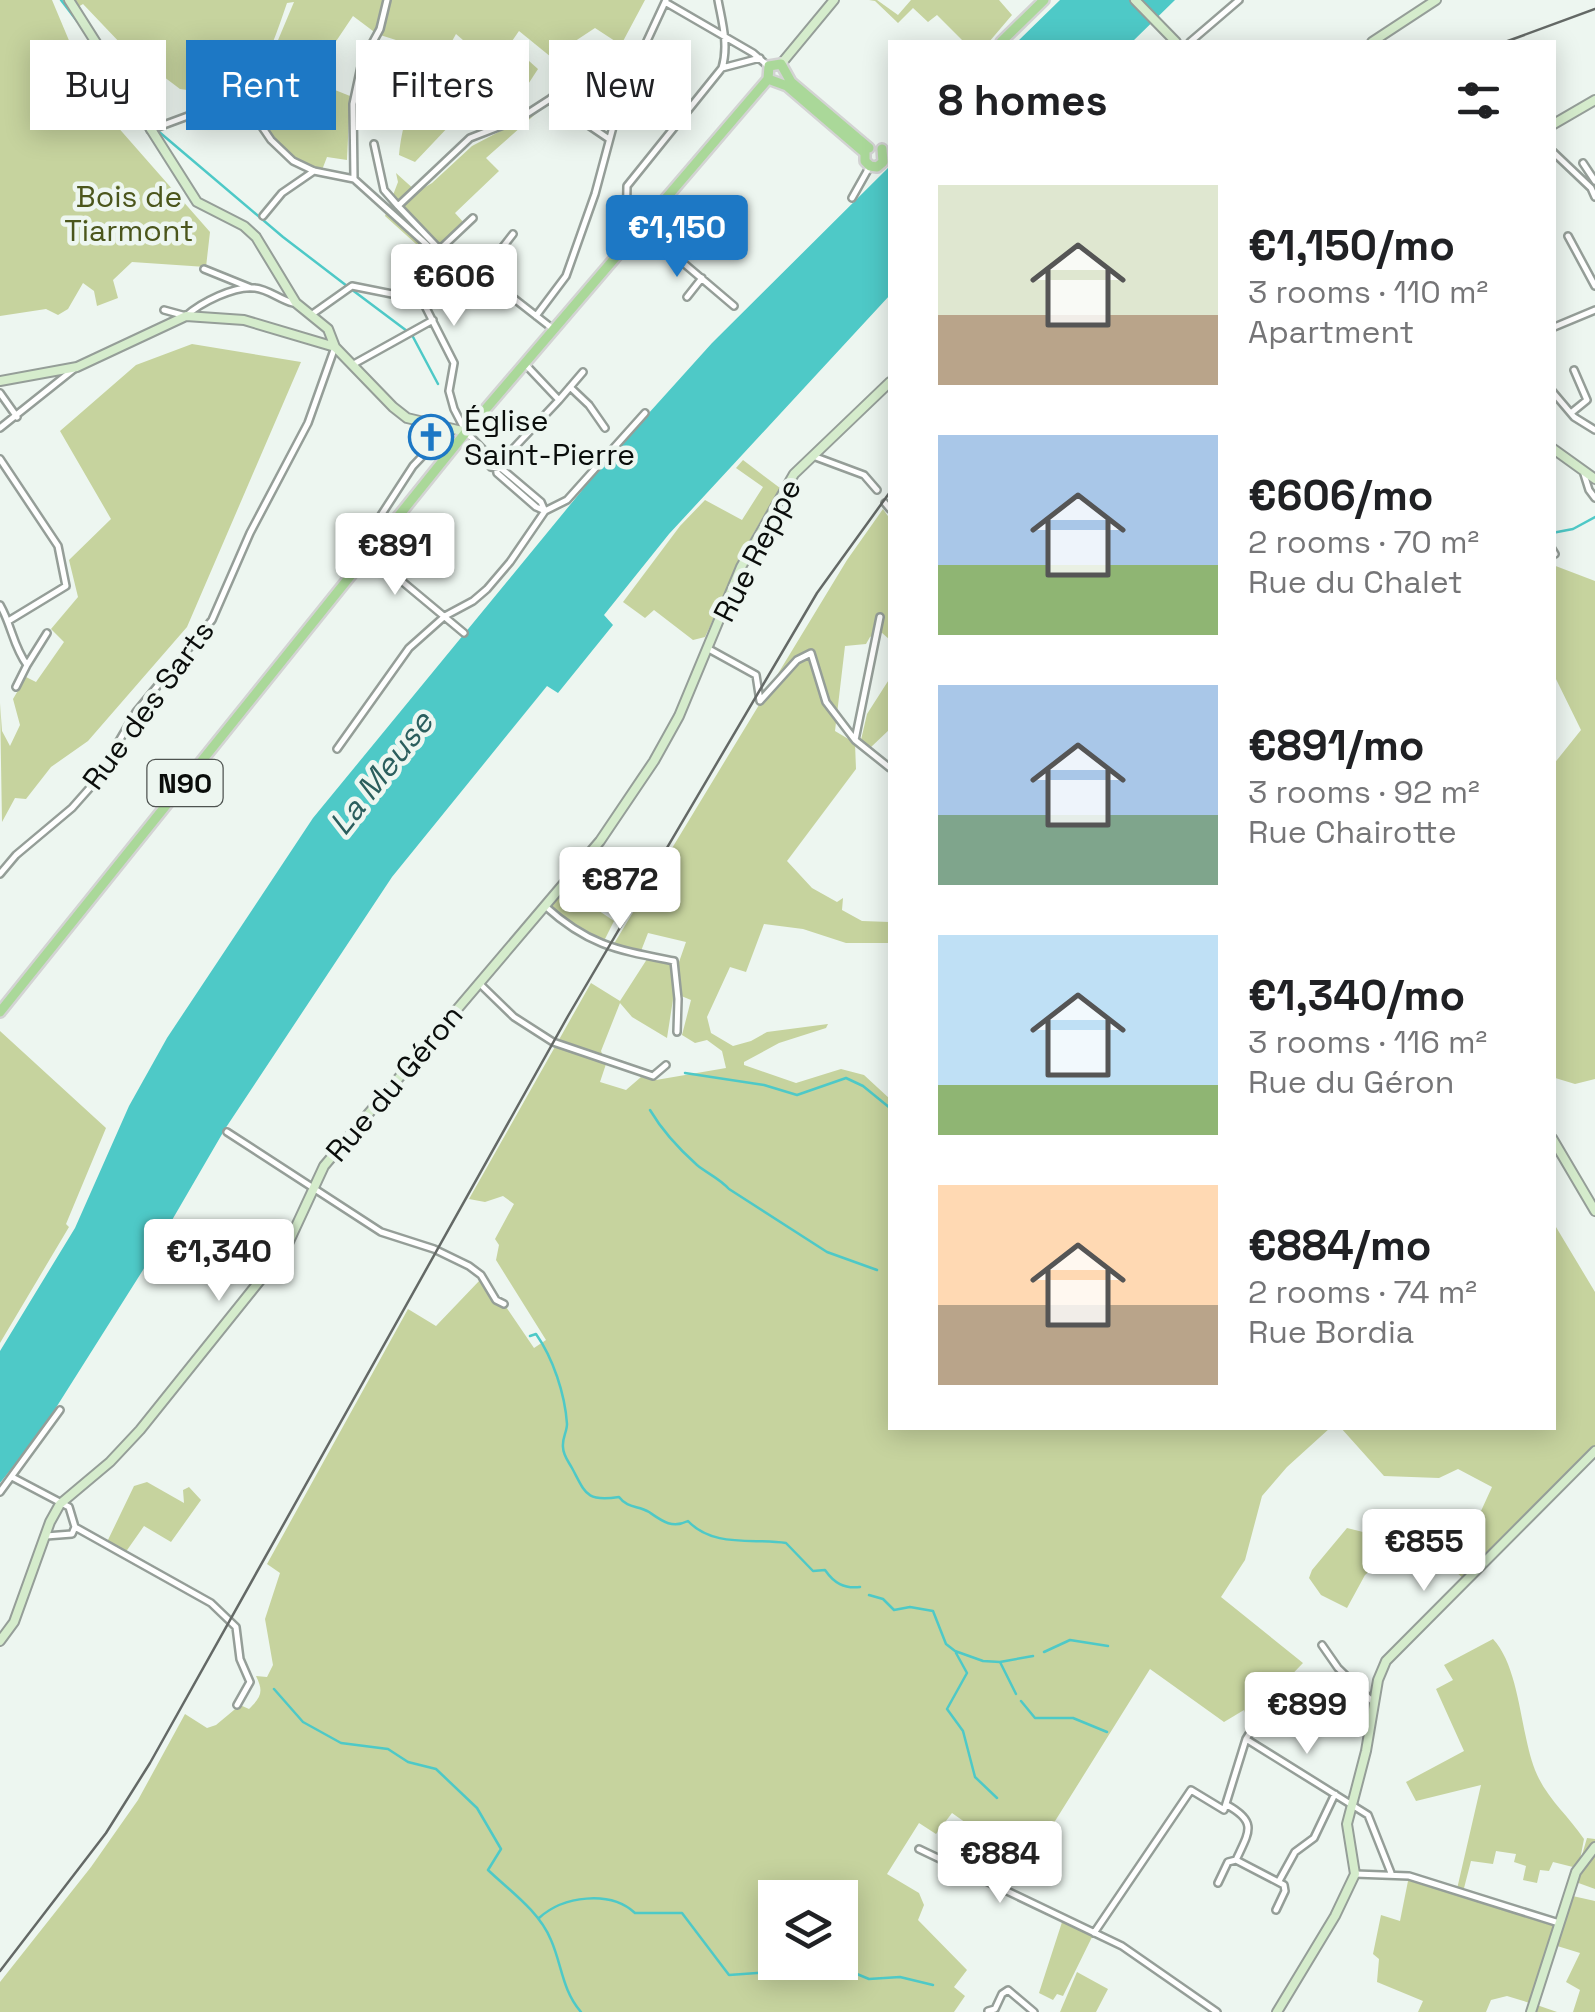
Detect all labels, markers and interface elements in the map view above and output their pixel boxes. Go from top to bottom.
chip: Buy [30,40,166,130]
chip: Rent [186,40,336,130]
chip: Filters [356,40,529,130]
chip: New [549,40,691,130]
icon: filters [1451,73,1506,128]
text: 8 homes [938,74,1108,127]
park label: Bois de Tiarmont [64,177,194,250]
pin: €1,150 [596,195,758,280]
text: €1,150 [628,207,726,247]
text: €1,150/mo [1248,219,1455,272]
icon: home [1018,225,1138,345]
pin: €606 [395,244,513,329]
text: €606 [413,256,495,296]
text: 3 rooms · 110 m² [1248,272,1488,312]
text: Apartment [1248,312,1414,352]
place label: Église Saint-Pierre [464,401,635,474]
church icon: Église Saint-Pierre [408,414,454,460]
text: €606/mo [1248,469,1433,522]
street label: Rue Reppe [704,472,810,628]
icon: home [1018,475,1138,595]
pin: €891 [336,513,454,598]
text: 2 rooms · 70 m² [1248,522,1479,562]
text: €891 [357,525,433,565]
text: Rue du Chalet [1248,562,1463,602]
street label: Rue des Sarts [73,613,223,797]
water label: La Meuse [320,702,442,843]
text: €891/mo [1248,719,1424,772]
icon: home [1018,725,1138,845]
road number: N90 [148,760,222,806]
text: 3 rooms · 92 m² [1248,772,1480,812]
text: Rue Chairotte [1248,812,1457,852]
pin: €872 [561,847,679,932]
text: €872 [581,859,659,899]
text: €1,340/mo [1248,969,1465,1022]
icon: home [1018,975,1138,1095]
street label: Rue du Géron [317,996,471,1170]
text: 3 rooms · 116 m² [1248,1022,1487,1062]
text: Rue du Géron [1248,1062,1454,1102]
pin: €1,340 [138,1219,300,1304]
text: €884/mo [1248,1219,1431,1272]
icon: home [1018,1225,1138,1345]
text: €1,340 [166,1231,272,1271]
text: 2 rooms · 74 m² [1248,1272,1477,1312]
text: Rue Bordia [1248,1312,1414,1352]
pin: €855 [1365,1509,1483,1594]
text: €855 [1384,1521,1464,1561]
pin: €899 [1248,1672,1366,1757]
text: €899 [1267,1684,1347,1724]
pin: €884 [941,1821,1059,1906]
text: €884 [960,1833,1040,1873]
map controls [758,1880,858,1980]
button: layers [758,1880,858,1980]

